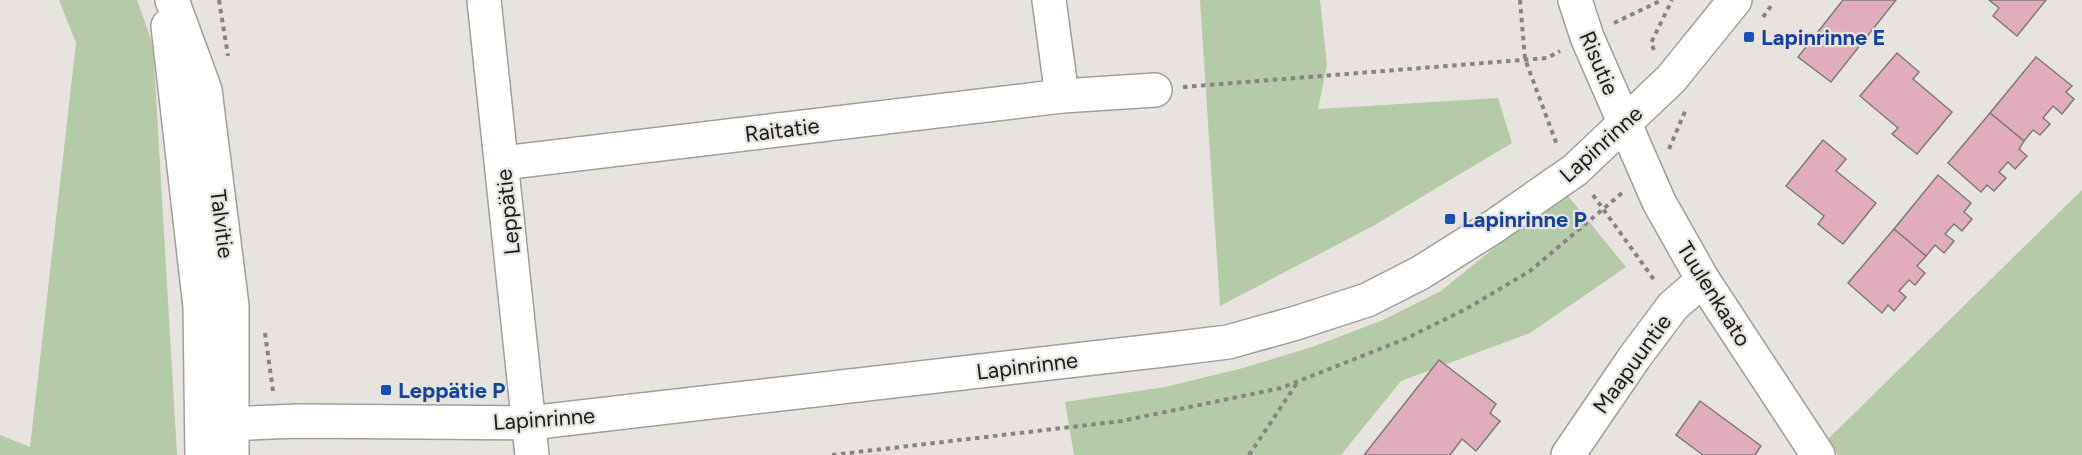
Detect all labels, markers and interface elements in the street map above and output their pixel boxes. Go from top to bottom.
place label: Lapinrinne E [1761,24,1886,51]
street label: Risutie [1574,27,1624,99]
marker: Lapinrinne E [1742,30,1756,44]
street label: Lapinrinne [1554,100,1648,188]
street label: Raitatie [743,112,821,148]
street label: Leppätie [490,168,526,256]
street label: Talvitie [204,188,240,260]
place label: Lapinrinne P [1462,206,1587,233]
marker: Lapinrinne P [1443,212,1457,226]
street label: Tuulenkaato [1671,237,1757,351]
street label: Maapuuntie [1587,309,1677,419]
street label: Lapinrinne [975,346,1079,386]
place label: Leppätie P [398,377,505,404]
marker: Leppätie P [379,383,393,397]
street label: Lapinrinne [492,402,596,436]

